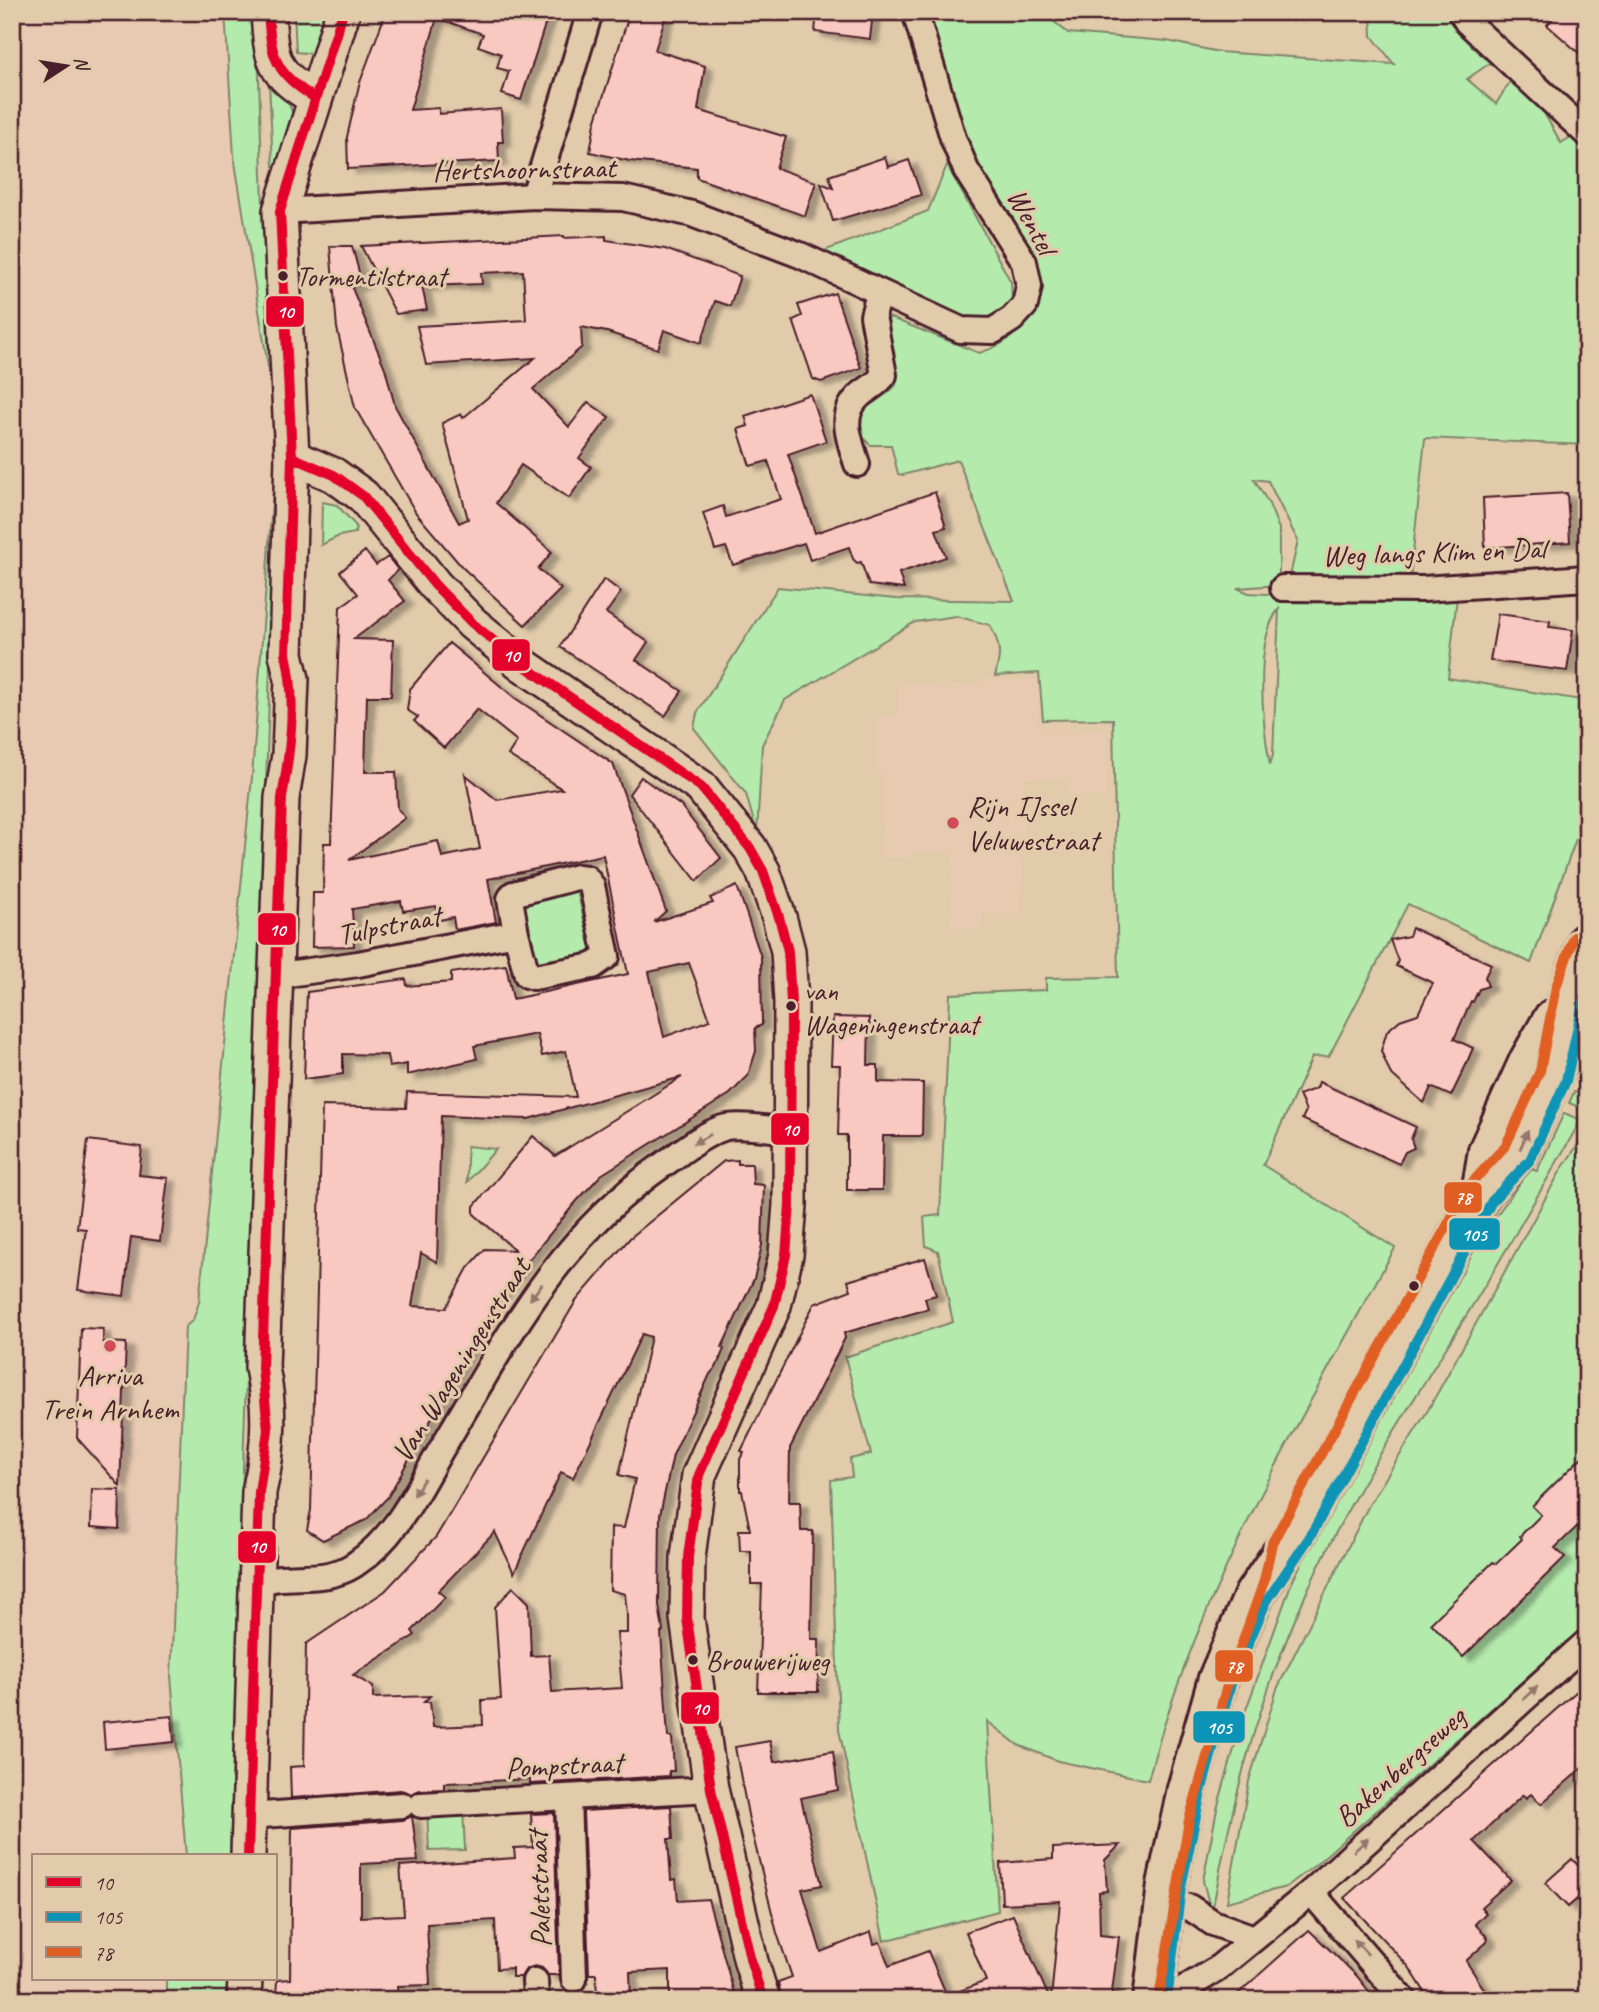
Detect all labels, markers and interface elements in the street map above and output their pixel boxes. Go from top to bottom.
north arrow [32,32,102,102]
text: N [69,54,95,74]
street label: Hertshoornstraat [432,148,619,190]
street label: Wentel [998,181,1068,265]
place label: Tormentilstraat [296,259,450,294]
marker: Tormentilstraat [276,269,290,283]
line badge: 10 [265,295,305,328]
text: 10 [276,300,296,324]
street label: Weg langs Klim en Dal [1322,529,1551,575]
line badge: 10 [491,638,531,672]
text: 10 [502,644,522,668]
place label: Rijn IJssel Veluwestraat [967,787,1102,859]
marker: Rijn IJssel Veluwestraat [945,815,961,831]
street label: Tulpstraat [334,896,448,954]
line badge: 10 [257,912,297,946]
text: 10 [268,918,288,942]
place label: van Wageningenstraat [804,973,982,1042]
marker: van Wageningenstraat [784,999,798,1013]
line badge: 10 [770,1112,810,1146]
text: 10 [781,1118,801,1142]
one-way arrow [1519,1130,1530,1151]
one-way arrow [692,1133,712,1145]
line badge: 78 [1443,1181,1483,1214]
text: 78 [1454,1186,1474,1210]
line badge: 105 [1448,1217,1501,1251]
text: 105 [1461,1223,1488,1247]
street label: Van Wageningenstraat [383,1248,541,1469]
unlabelled marker [1407,1279,1421,1293]
one-way arrow [529,1282,543,1301]
marker: Arriva Trein Arnhem [102,1338,118,1354]
place label: Arriva Trein Arnhem [41,1356,180,1428]
one-way arrow [413,1477,426,1496]
line badge: 10 [237,1530,277,1564]
text: 10 [248,1535,268,1559]
place label: Brouwerijweg [706,1643,831,1678]
line badge: 78 [1214,1649,1254,1683]
marker: Brouwerijweg [686,1653,700,1667]
text: 78 [1225,1655,1245,1679]
one-way arrow [1521,1685,1539,1701]
line badge: 10 [680,1691,720,1725]
text: 10 [691,1697,711,1721]
street label: Bakenbergseweg [1327,1697,1475,1836]
line badge: 105 [1192,1710,1246,1744]
text: 105 [1206,1716,1233,1740]
street label: Pompstraat [505,1743,627,1787]
street label: Paletstraat [518,1826,560,1948]
one-way arrow [1352,1837,1370,1853]
legend [32,1854,276,1980]
text: 10 [94,1870,114,1896]
text: 105 [94,1904,124,1930]
one-way arrow [1353,1938,1369,1956]
text: 78 [94,1940,115,1966]

